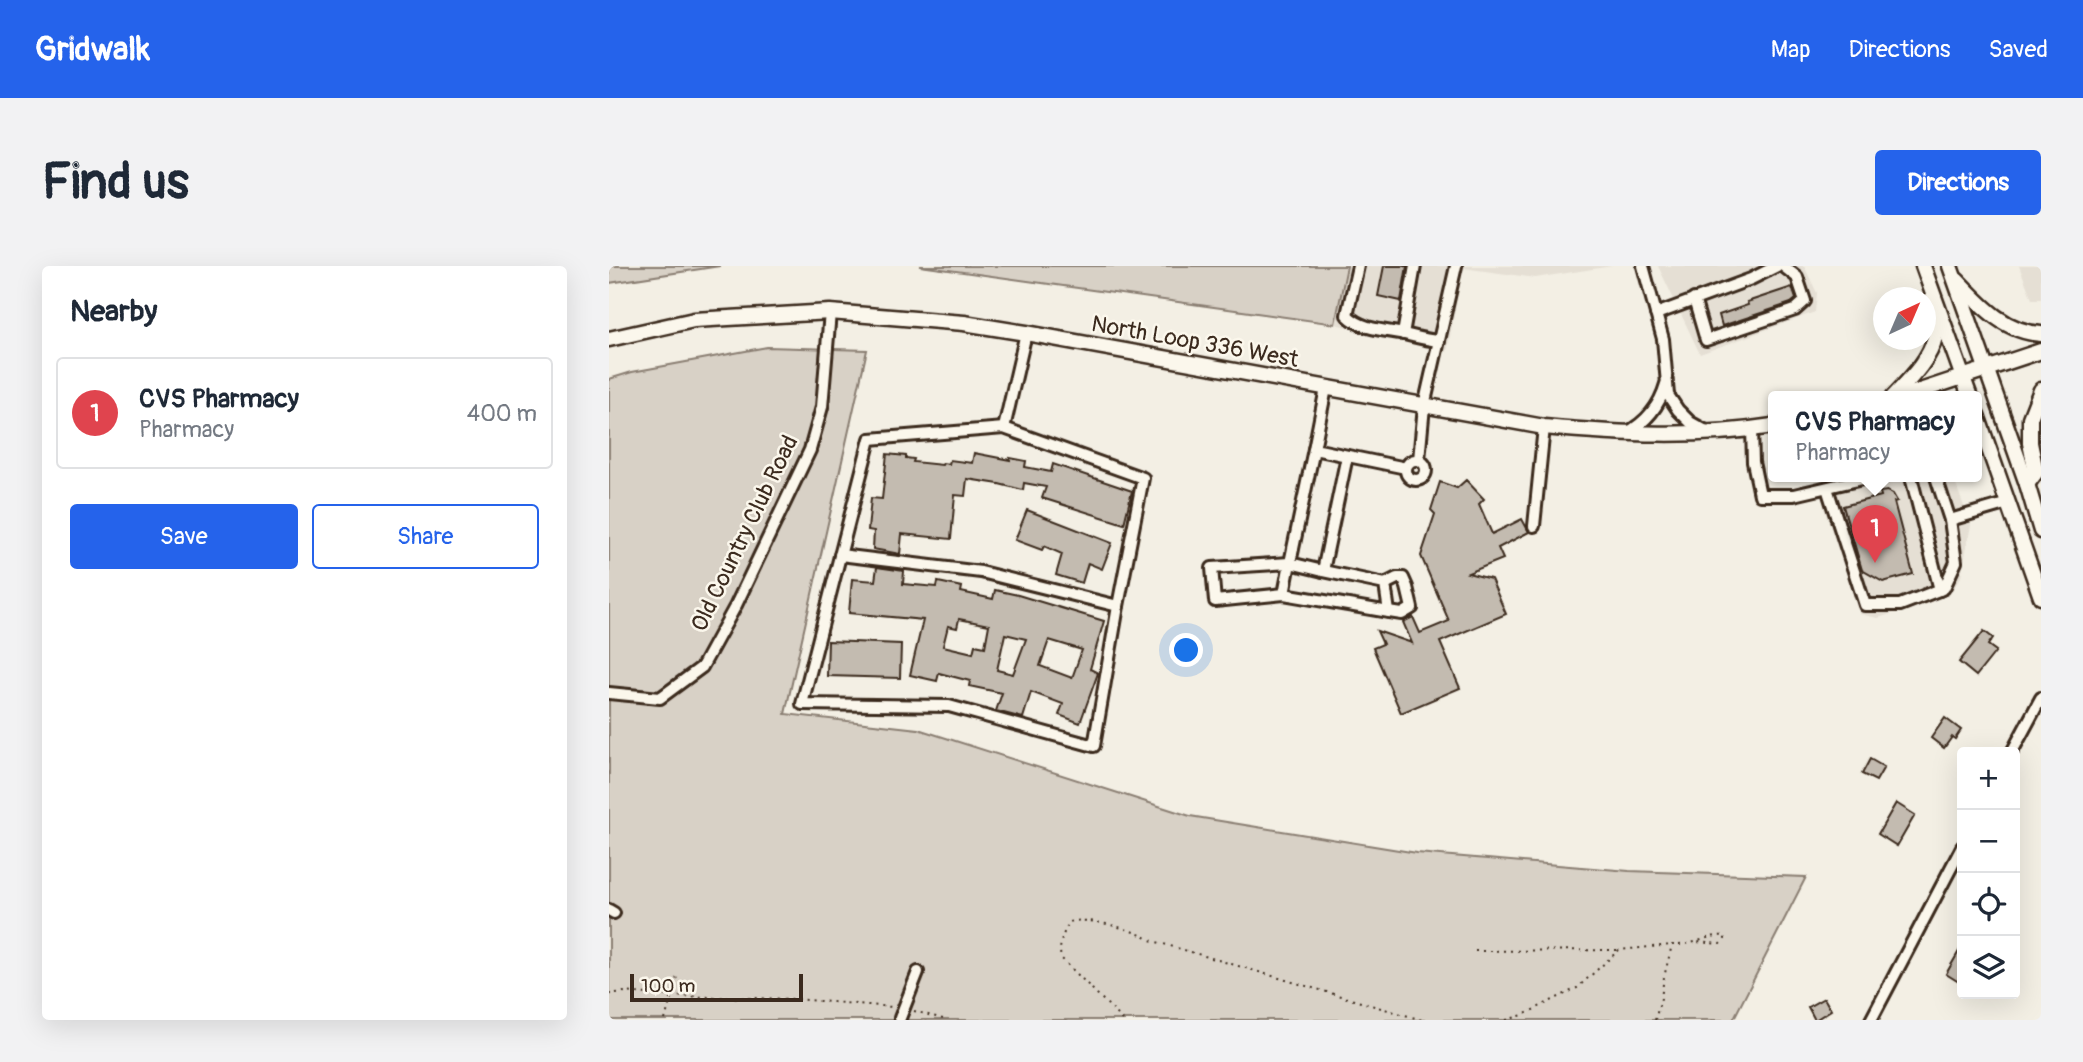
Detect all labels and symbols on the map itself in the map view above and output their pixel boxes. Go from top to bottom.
north arrow [1873,287,1936,350]
street label: North Loop 336 West [1089,309,1301,374]
street label: Old Country Club Road [684,430,805,636]
pin: 1 [1852,505,1898,563]
your location [1169,633,1203,667]
scale bar [630,971,803,1003]

